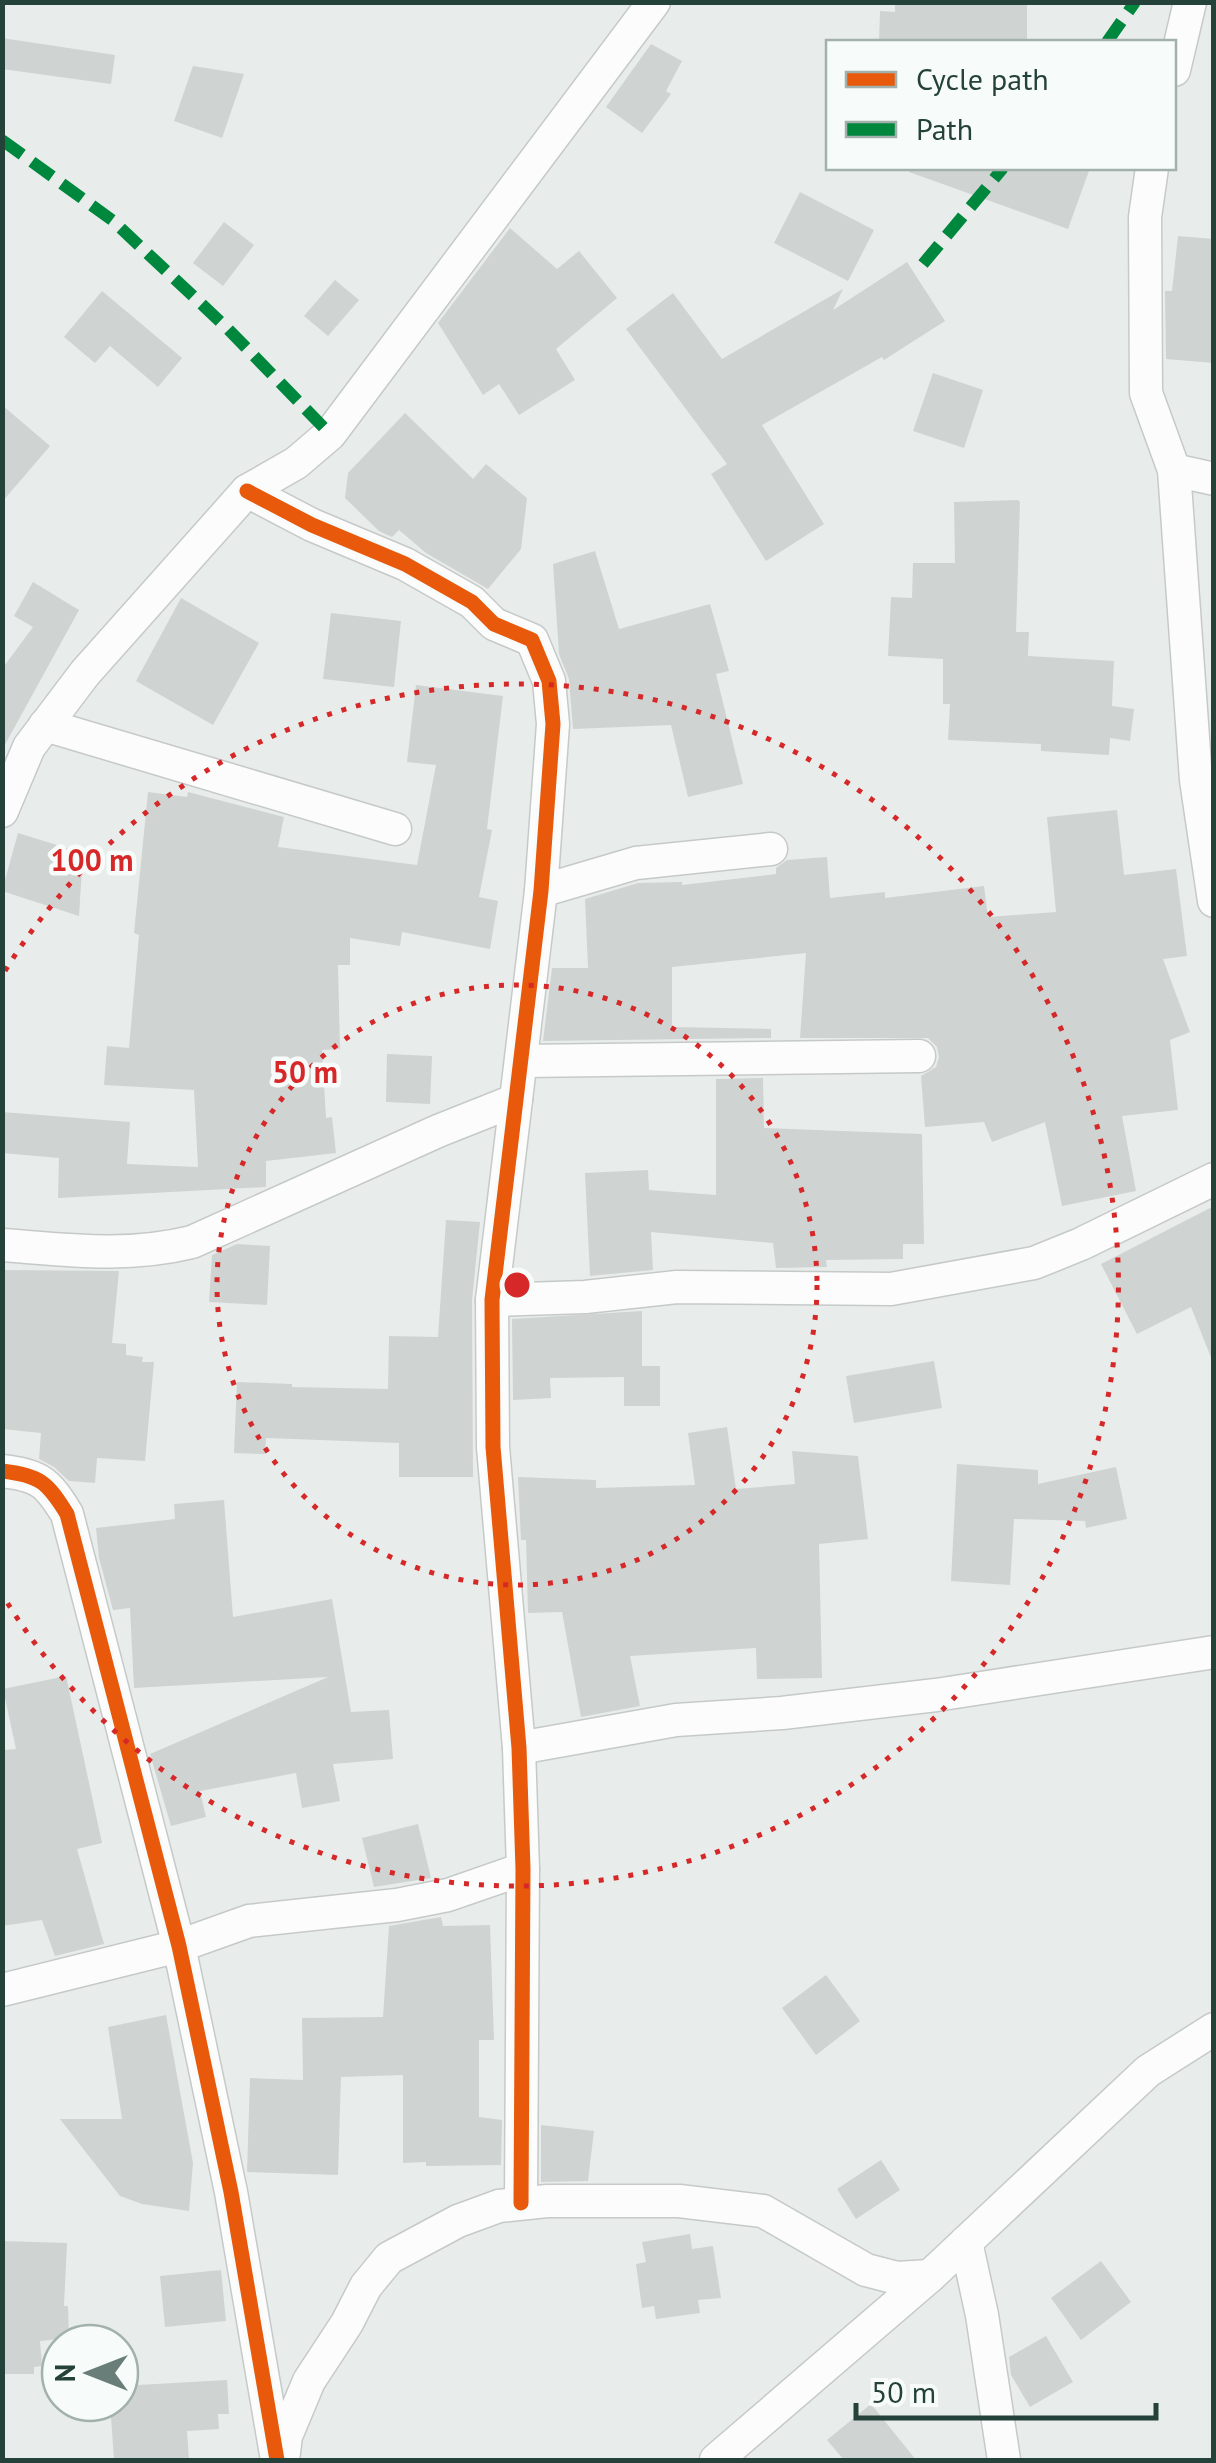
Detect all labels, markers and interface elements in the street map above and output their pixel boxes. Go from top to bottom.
legend [826,40,1176,170]
text: Cycle path [916,59,1049,98]
text: Path [916,109,973,148]
text: 100 m [51,840,133,879]
text: 50 m [272,1052,338,1091]
centre of rings [499,1267,535,1303]
north arrow [40,2323,140,2423]
scale bar [856,2358,1156,2420]
text: N [46,2364,83,2382]
text: 50 m [871,2372,936,2411]

